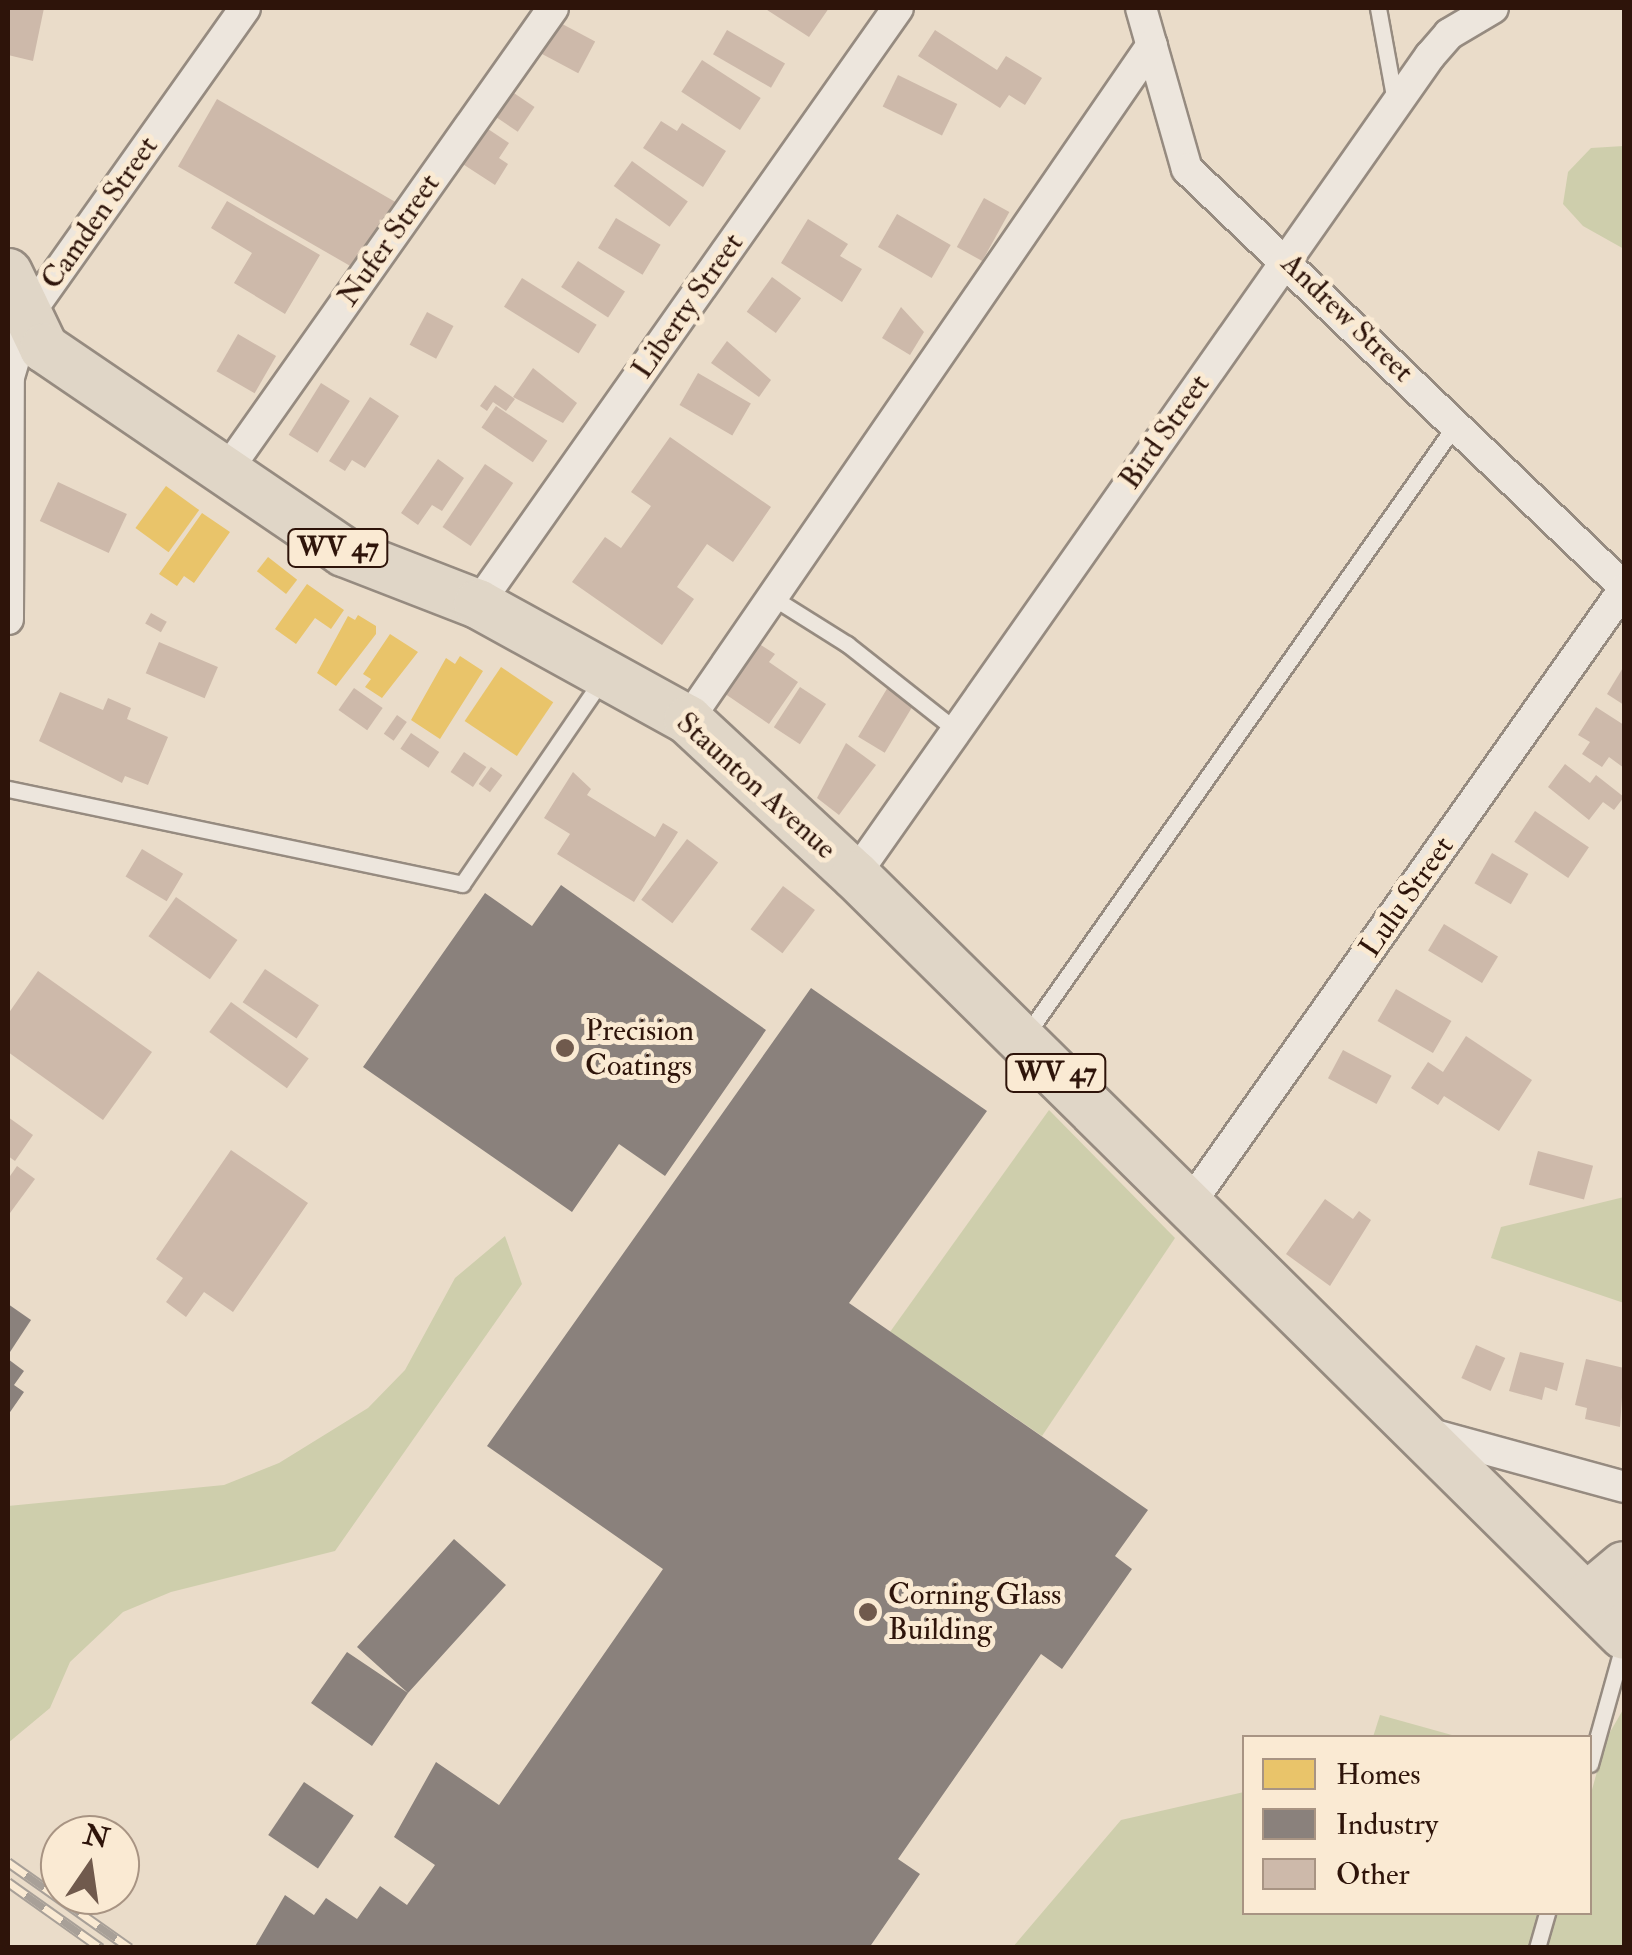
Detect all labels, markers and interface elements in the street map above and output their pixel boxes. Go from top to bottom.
street label: Camden Street [34,129,166,297]
street label: Nufer Street [330,167,448,313]
street label: Liberty Street [625,226,751,386]
street label: Andrew Street [1273,246,1421,390]
street label: Bird Street [1112,368,1218,496]
road number: WV 47 [286,525,390,571]
street label: Staunton Avenue [669,705,843,867]
street label: Lulu Street [1352,830,1462,964]
place label: Precision Coatings [585,1013,694,1084]
marker: Precision Coatings [554,1037,576,1059]
road number: WV 47 [1004,1050,1108,1096]
place label: Corning Glass Building [888,1577,1061,1648]
marker: Corning Glass Building [857,1601,879,1623]
legend [1242,1735,1592,1915]
text: Homes [1336,1756,1421,1793]
text: Industry [1336,1806,1438,1843]
north arrow [40,1815,140,1915]
text: N [80,1817,113,1857]
text: Other [1336,1856,1410,1893]

